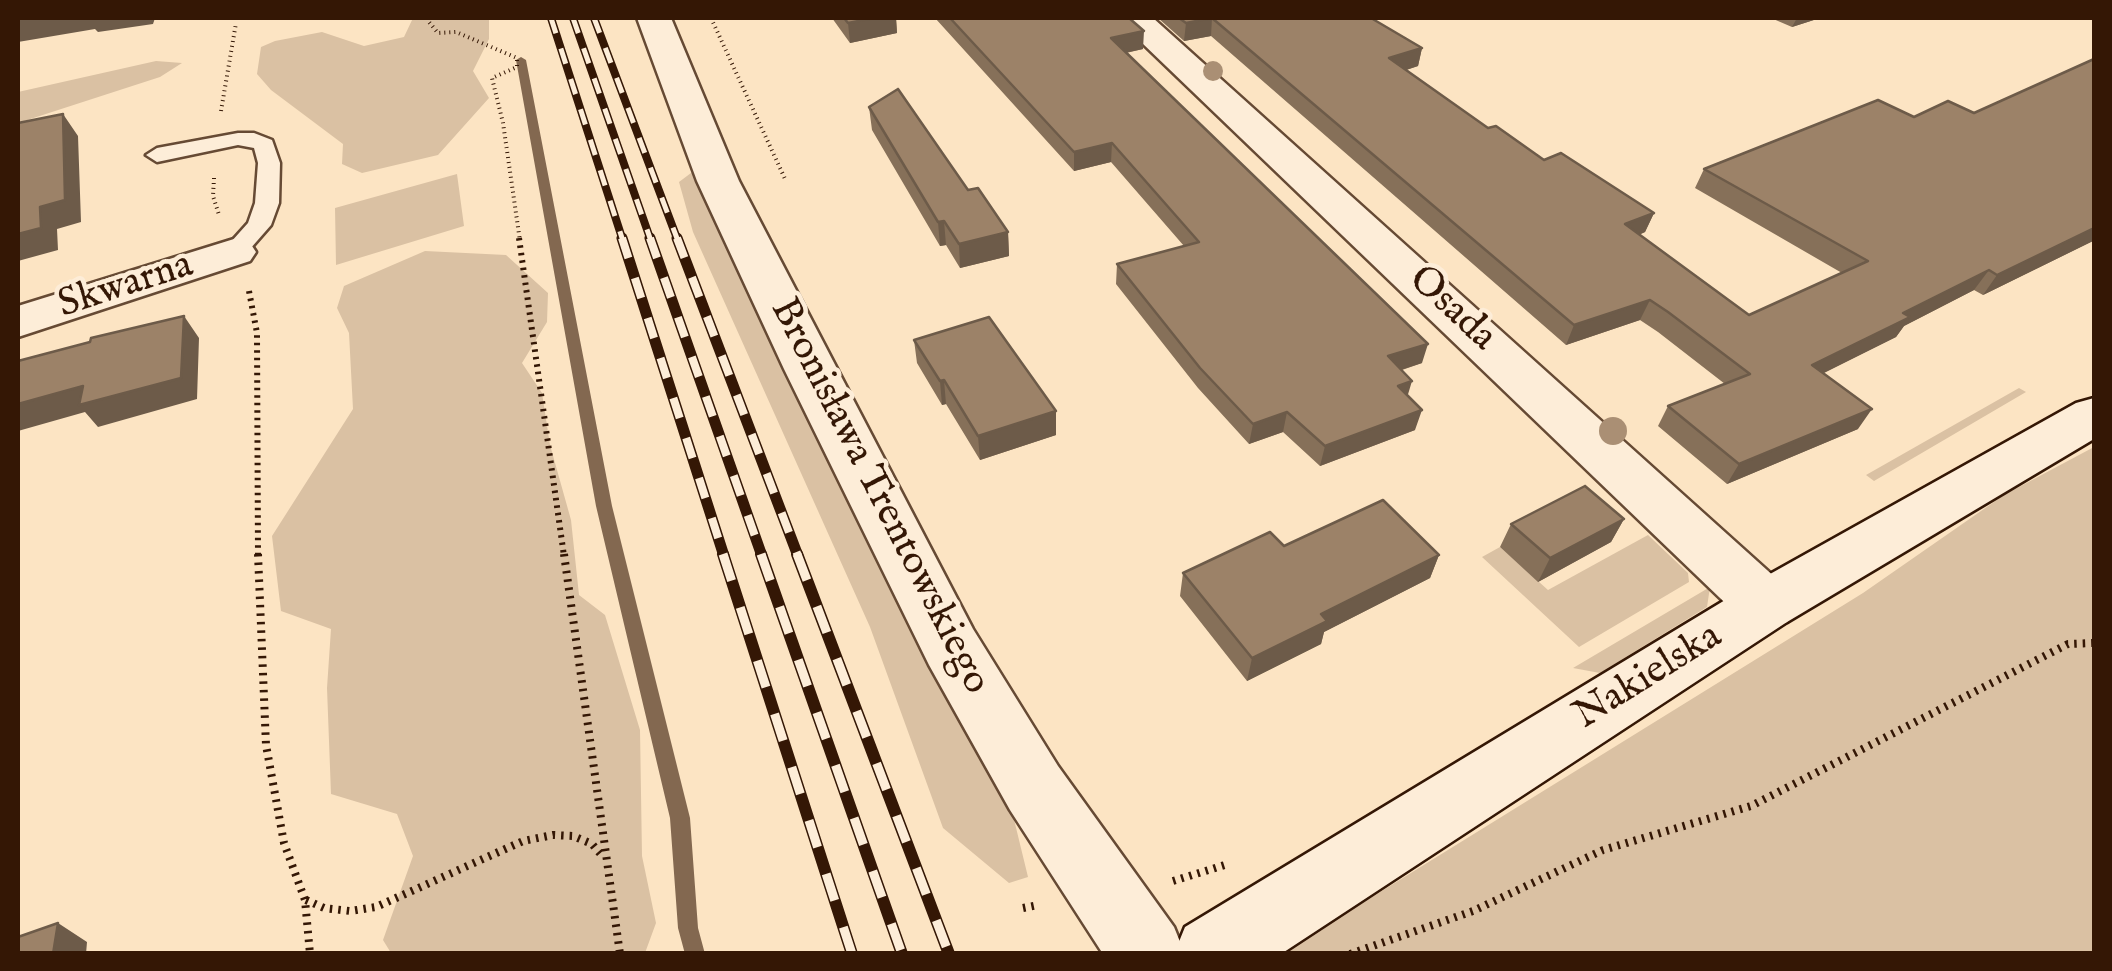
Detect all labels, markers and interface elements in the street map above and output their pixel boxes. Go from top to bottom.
street label: Skwarna [53,243,199,331]
street label: Osada [1397,257,1505,363]
street label: Bronisława Trentowskiego [757,291,999,703]
street label: Nakielska [1566,614,1732,742]

